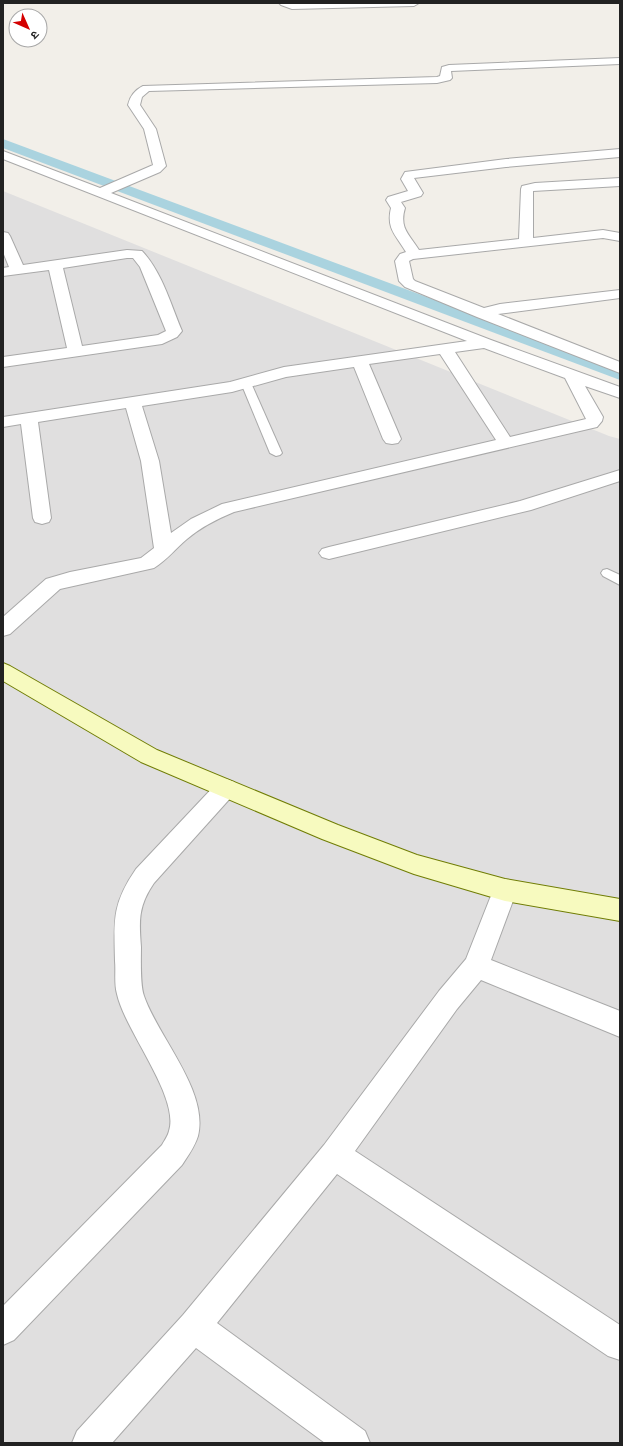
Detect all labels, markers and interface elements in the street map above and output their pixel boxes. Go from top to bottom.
north arrow [8,8,48,48]
text: उ [27,28,42,43]

